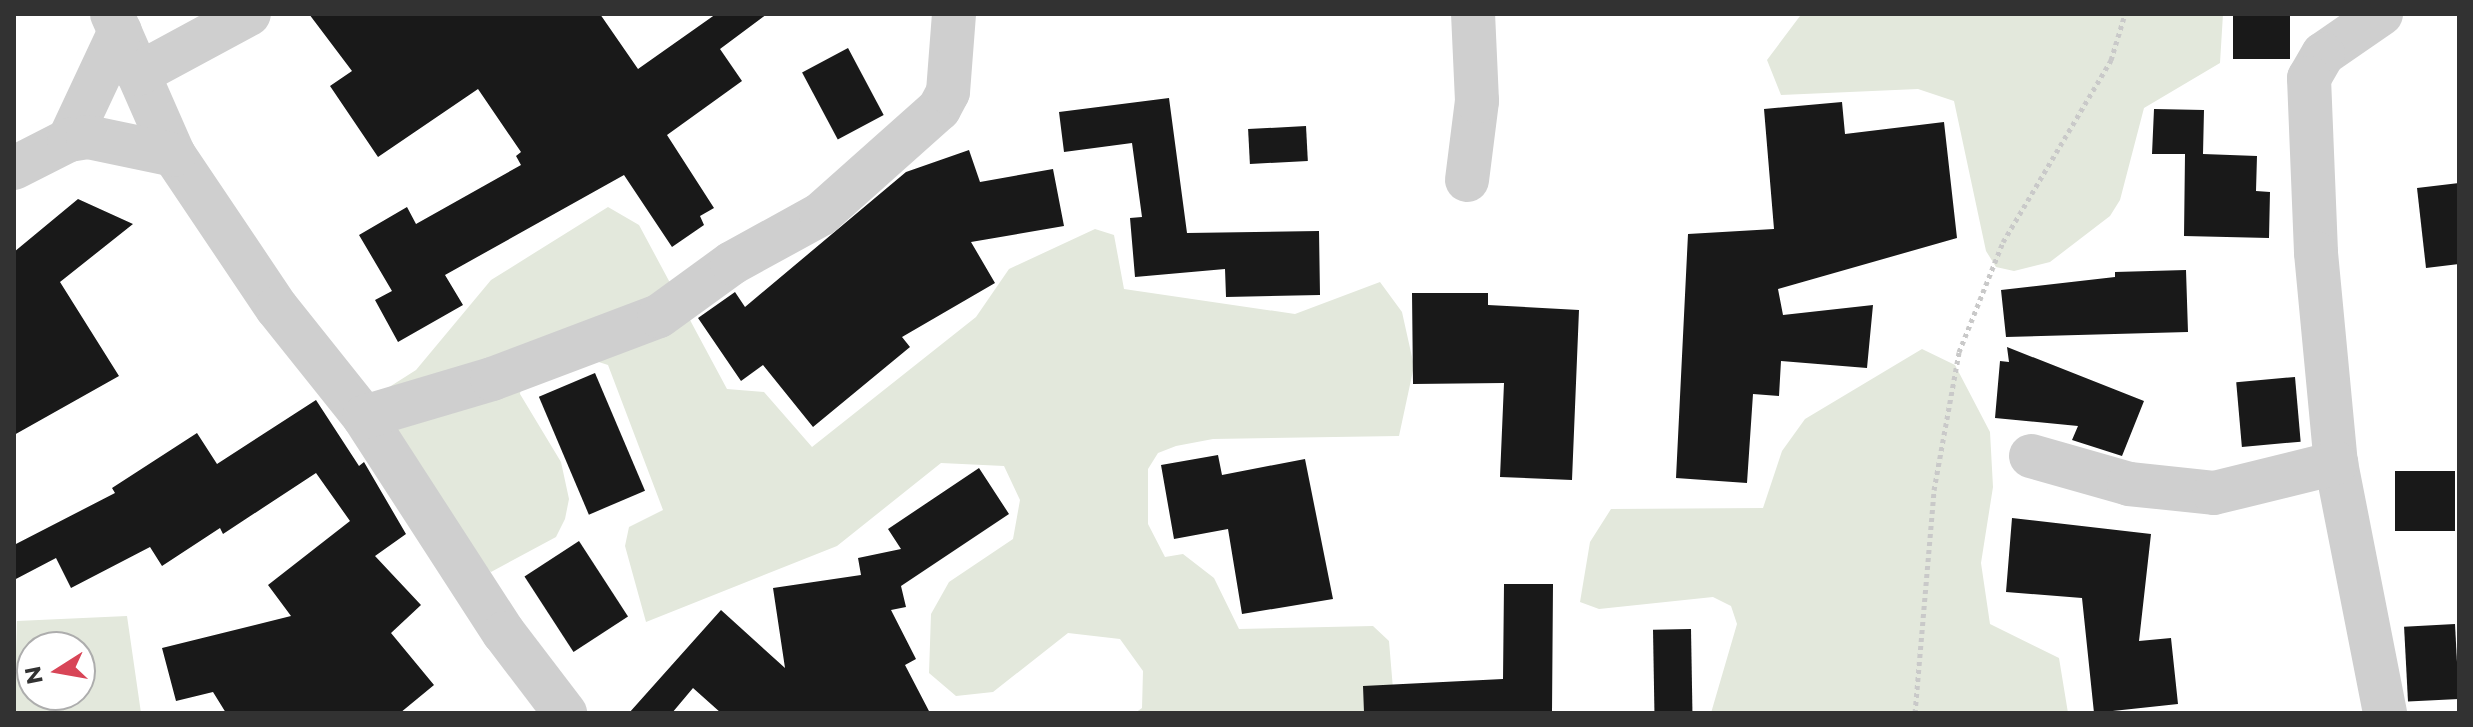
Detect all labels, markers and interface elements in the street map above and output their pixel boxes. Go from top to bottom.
north arrow [16,631,96,711]
text: N [19,664,49,687]

